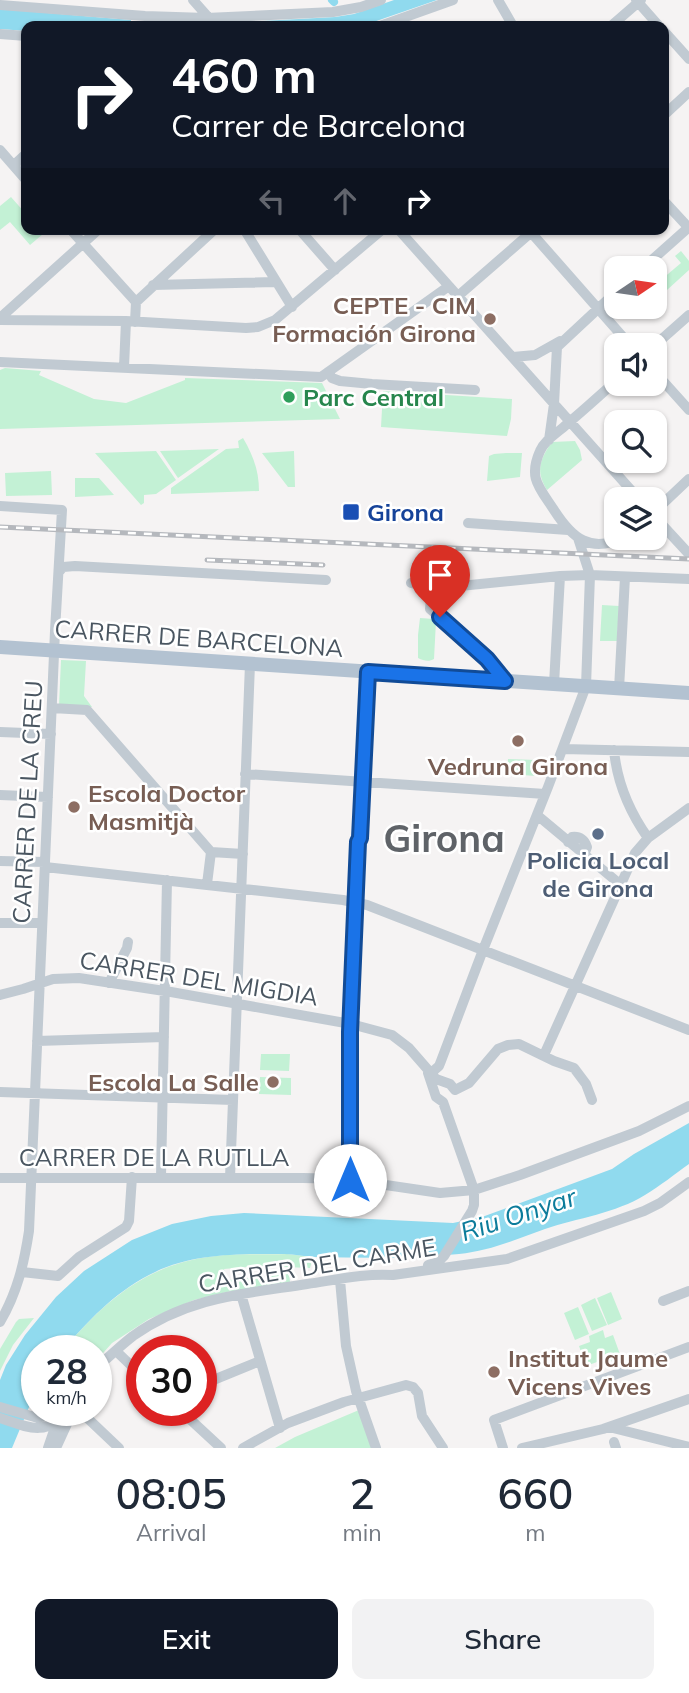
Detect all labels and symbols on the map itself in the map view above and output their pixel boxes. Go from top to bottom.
north arrow [604,256,667,318]
place label: CEPTE - CIM Formación Girona [272,290,476,348]
marker: CEPTE - CIM Formación Girona [482,311,498,327]
place label: Parc Central [303,382,444,412]
marker: Parc Central [281,389,297,405]
place label: Girona [367,497,444,527]
marker: Girona [341,502,361,522]
pin [410,545,470,617]
street label: CARRER DE BARCELONA [54,613,345,663]
street label: CARRER DE LA CREU [6,680,48,924]
marker: Vedruna Girona [510,733,526,749]
place label: Vedruna Girona [427,751,608,781]
place label: Escola Doctor Masmitjà [88,778,246,836]
marker: Escola Doctor Masmitjà [66,799,82,815]
district label: Girona [383,814,505,862]
marker: Policia Local de Girona [590,826,606,842]
place label: Policia Local de Girona [527,845,669,903]
street label: CARRER DEL MIGDIA [77,944,321,1012]
place label: Escola La Salle [88,1067,259,1097]
marker: Escola La Salle [265,1074,281,1090]
street label: CARRER DE LA RUTLLA [19,1142,290,1172]
position arrow [313,1143,387,1217]
water label: Riu Onyar [456,1179,582,1248]
street label: CARRER DEL CARME [196,1231,438,1299]
speed limit sign: 30 [126,1335,217,1426]
place label: Institut Jaume Vicens Vives [507,1343,668,1401]
marker: Institut Jaume Vicens Vives [486,1364,502,1380]

